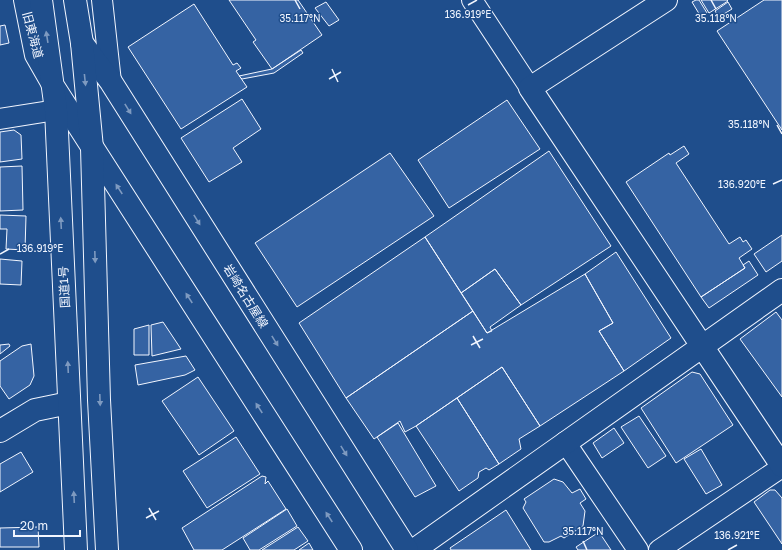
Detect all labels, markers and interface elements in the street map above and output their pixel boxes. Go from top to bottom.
text: 136.919°E [445,8,491,20]
street label: 旧東海道 [20,10,46,60]
text: 35.117°N [279,12,321,24]
text: 35.118°N [695,12,737,24]
one-way arrow [44,31,50,43]
one-way arrow [82,74,89,86]
one-way arrow [125,103,132,115]
text: 35.118°N [728,118,770,130]
text: 136.920°E [718,178,766,190]
one-way arrow [115,183,122,195]
one-way arrow [194,214,201,225]
one-way arrow [58,216,64,229]
text: 136.919°E [17,242,63,254]
one-way arrow [92,251,98,264]
street label: 岩崎名古屋線 [221,261,271,331]
street label: 国道1号 [55,266,73,308]
one-way arrow [185,293,193,304]
one-way arrow [271,335,278,347]
one-way arrow [64,361,71,373]
one-way arrow [96,394,103,406]
one-way arrow [255,403,263,413]
one-way arrow [340,446,348,456]
one-way arrow [70,491,77,503]
one-way arrow [326,511,333,523]
scale bar [14,512,80,538]
text: 20 m [20,518,48,533]
text: 35.117°N [562,525,604,537]
text: 136.921°E [714,529,760,541]

